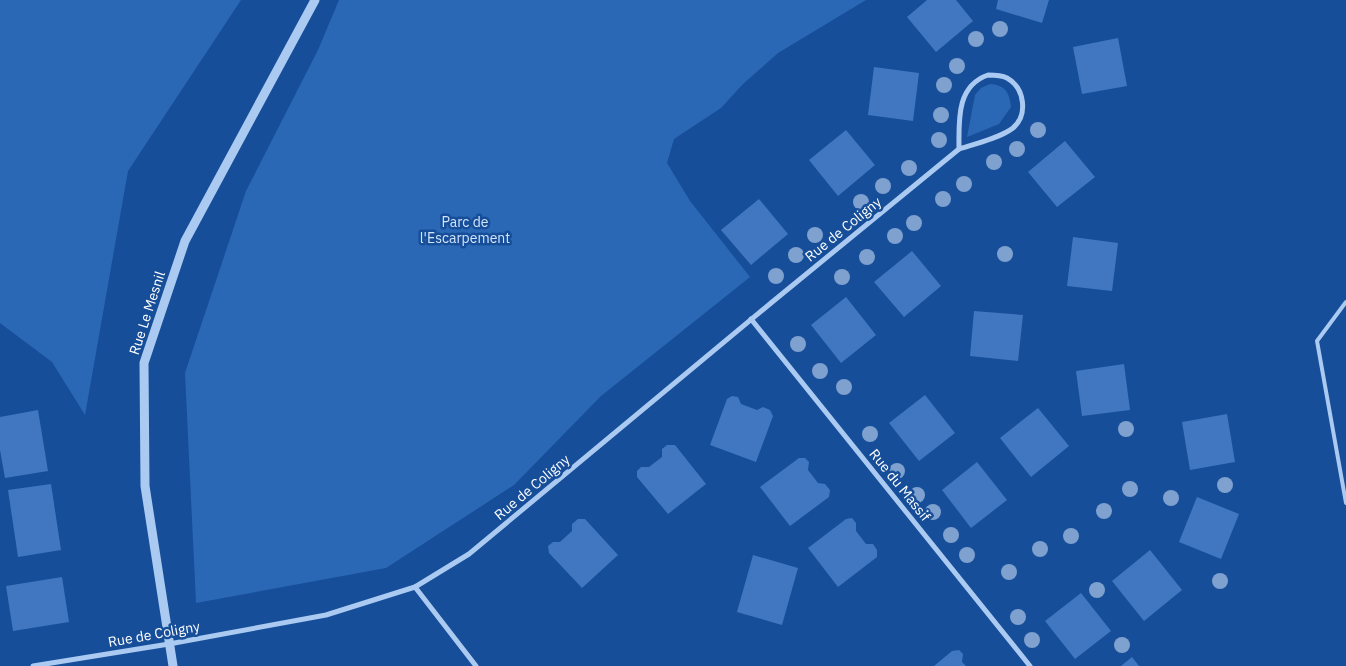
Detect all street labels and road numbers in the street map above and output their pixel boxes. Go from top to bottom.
street label: Rue de Coligny [801,193,885,265]
street label: Rue Le Mesnil [125,269,169,357]
street label: Rue du Massif [865,445,935,525]
street label: Rue de Coligny [491,450,573,524]
street label: Rue de Coligny [107,617,201,651]

